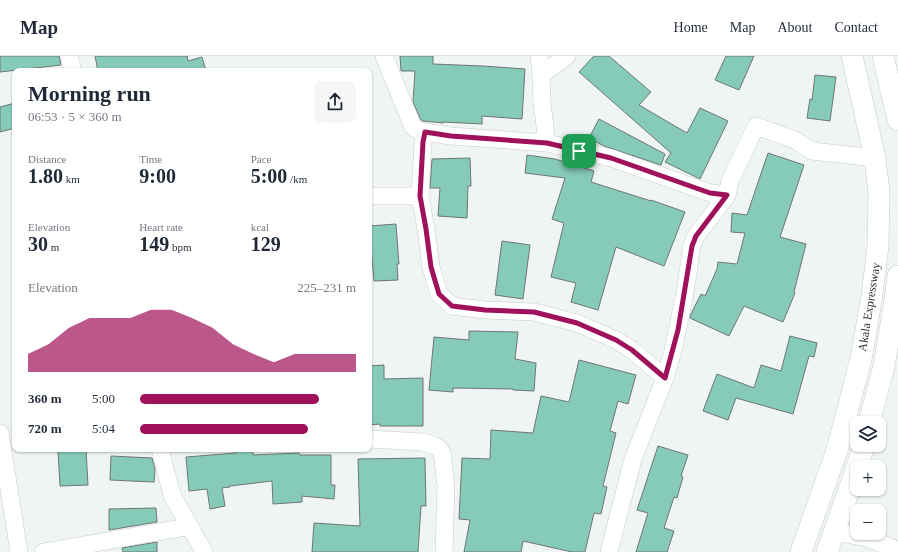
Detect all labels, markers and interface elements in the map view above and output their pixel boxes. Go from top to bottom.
text: Map [20,17,58,38]
text: Home [674,20,708,35]
text: Map [730,20,755,35]
text: About [777,20,812,35]
text: Contact [834,20,878,35]
text: Morning run [28,81,151,106]
button: share [314,81,356,123]
text: 06:53 · 5 × 360 m [28,109,122,124]
pin [562,134,596,168]
icon: arrive [568,140,590,162]
text: Distance [28,153,66,165]
text: Time [139,153,162,165]
text: Pace [251,153,271,165]
text: 1.80 [28,165,63,187]
text: 9:00 [139,165,176,187]
text: 5:00 [251,165,287,187]
text: km [63,173,80,185]
text: /km [287,173,307,185]
text: Elevation [28,221,70,233]
text: Heart rate [139,221,183,233]
text: kcal [251,221,269,233]
text: 30 [28,233,48,255]
text: 149 [139,233,169,255]
text: 129 [251,233,281,255]
text: m [48,241,59,253]
text: bpm [169,241,192,253]
street label: Akala Expressway [855,262,883,352]
text: Elevation [28,280,78,295]
text: 225–231 m [297,280,356,295]
text: 360 m [28,391,62,406]
text: 5:00 [92,391,115,406]
map controls [850,416,886,540]
button: layers [850,416,886,452]
text: 720 m [28,421,62,436]
text: 5:04 [92,421,115,436]
button: + [850,460,886,496]
button: − [850,504,886,540]

